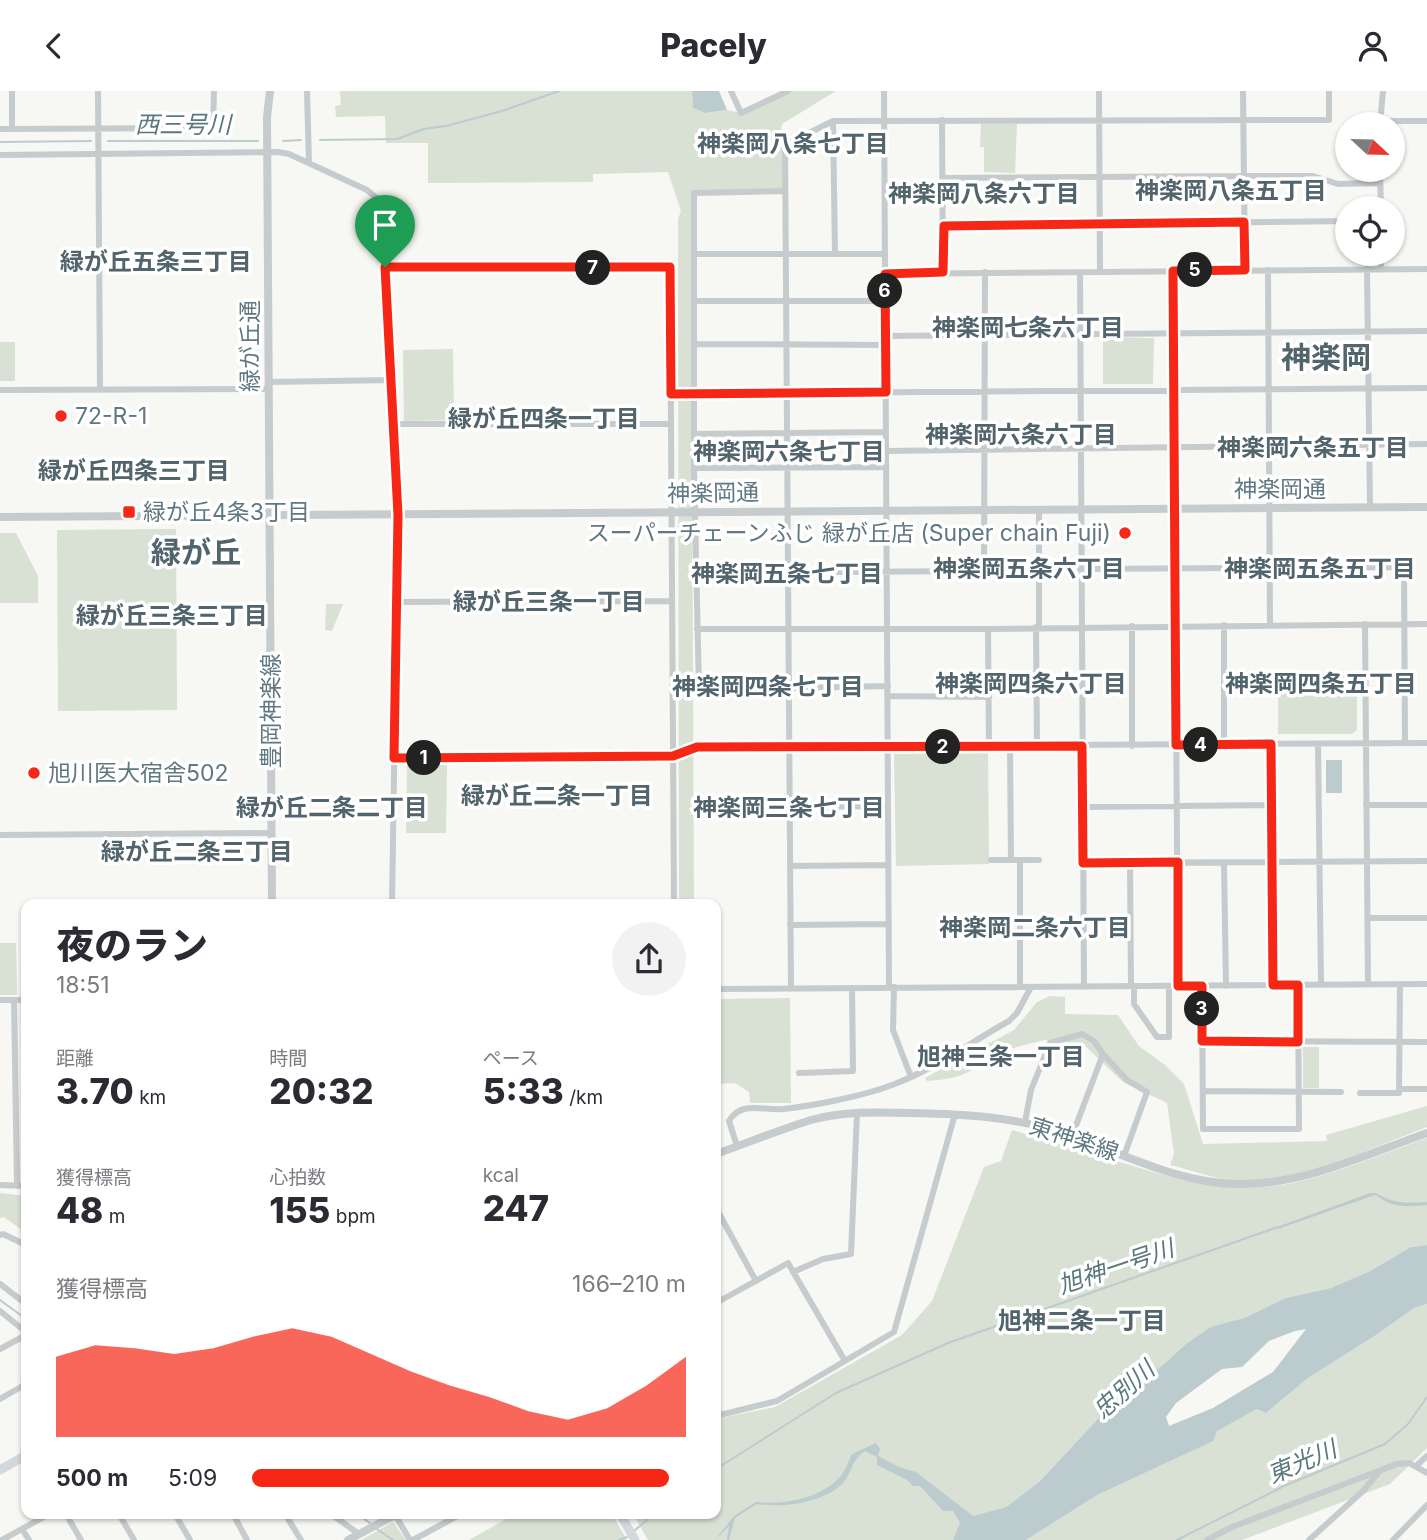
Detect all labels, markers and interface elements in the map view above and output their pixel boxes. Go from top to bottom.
text: Pacely [660,26,767,65]
icon: back [35,27,73,65]
icon: person [1354,27,1392,65]
water label: 西三号川 [135,110,234,139]
north arrow [1335,112,1405,182]
map controls [1335,112,1405,266]
district label: 神楽岡八条七丁目 [697,129,889,158]
district label: 神楽岡八条五丁目 [1135,176,1327,205]
district label: 神楽岡八条六丁目 [888,179,1080,208]
pin [355,195,415,267]
button: locate [1335,196,1405,266]
icon: arrive [366,206,404,244]
district label: 緑が丘五条三丁目 [60,247,252,276]
pin: 7 [576,251,610,285]
pin: 5 [1178,253,1212,287]
text: 7 [587,256,598,279]
text: 5 [1188,258,1201,281]
pin: 6 [868,273,903,309]
text: 6 [878,279,891,302]
street label: 緑が丘通 [236,300,264,392]
district label: 神楽岡七条六丁目 [932,313,1124,342]
district label: 神楽岡 [1281,339,1371,375]
place label: 72-R-1 [75,402,147,430]
district label: 緑が丘四条一丁目 [448,404,640,433]
marker: 72-R-1 [53,408,69,424]
district label: 神楽岡六条六丁目 [925,420,1117,449]
district label: 神楽岡六条五丁目 [1217,433,1409,462]
district label: 神楽岡六条七丁目 [693,437,885,466]
district label: 緑が丘四条三丁目 [38,456,230,485]
street label: 神楽岡通 [1234,475,1326,503]
street label: 神楽岡通 [667,478,759,508]
place label: 緑が丘4条3丁目 [143,498,310,526]
marker: 緑が丘4条3丁目 [121,504,137,520]
place label: スーパーチェーンふじ 緑が丘店 (Super chain Fuji) [587,519,1111,547]
marker: スーパーチェーンふじ 緑が丘店 (Super chain Fuji) [1117,525,1133,541]
district label: 緑が丘 [151,534,241,570]
district label: 神楽岡五条六丁目 [933,554,1125,583]
district label: 神楽岡五条五丁目 [1224,554,1416,583]
district label: 神楽岡五条七丁目 [691,559,883,588]
district label: 緑が丘三条一丁目 [453,587,645,616]
district label: 緑が丘三条三丁目 [76,601,268,630]
street label: 豊岡神楽線 [257,654,285,769]
district label: 神楽岡四条六丁目 [935,669,1127,698]
district label: 神楽岡四条五丁目 [1225,669,1417,698]
district label: 神楽岡四条七丁目 [672,672,864,701]
pin: 4 [1184,727,1218,763]
pin: 2 [926,729,960,765]
text: 4 [1194,733,1207,756]
text: 2 [937,735,948,758]
pin: 1 [406,741,442,775]
text: 1 [419,746,428,769]
place label: 旭川医大宿舎502 [48,759,229,787]
marker: 旭川医大宿舎502 [26,765,42,781]
district label: 緑が丘二条一丁目 [461,781,653,810]
district label: 緑が丘二条二丁目 [236,793,428,822]
district label: 神楽岡三条七丁目 [693,793,885,822]
district label: 緑が丘二条三丁目 [101,837,293,866]
district label: 神楽岡二条六丁目 [939,913,1131,942]
text: 夜のラン [56,922,208,968]
button: share [612,922,686,996]
text: 18:51 [56,971,110,999]
pin: 3 [1184,991,1220,1027]
text: 3 [1195,997,1208,1020]
district label: 旭神三条一丁目 [917,1042,1085,1071]
text: 距離 [56,1047,94,1070]
text: 時間 [269,1047,307,1070]
text: ペース [483,1047,539,1070]
text: 3.70 [56,1070,134,1112]
text: 20:32 [269,1070,374,1112]
text: 5:33 [483,1070,564,1112]
text: km [134,1086,166,1109]
text: /km [564,1086,603,1109]
street label: 東神楽線 [1026,1111,1122,1167]
text: kcal [483,1164,519,1187]
text: 獲得標高 [56,1166,132,1189]
text: 心拍数 [269,1166,326,1189]
text: 247 [483,1187,549,1229]
text: 48 [56,1189,103,1231]
text: 155 [269,1189,330,1231]
text: m [103,1205,125,1228]
text: bpm [330,1205,376,1228]
water label: 旭神一号川 [1054,1232,1180,1300]
text: 166–210 m [572,1270,686,1298]
text: 獲得標高 [56,1275,148,1303]
district label: 旭神二条一丁目 [998,1306,1166,1335]
water label: 忠別川 [1087,1353,1162,1424]
water label: 東光川 [1263,1433,1343,1489]
text: 500 m [56,1464,128,1492]
text: 5:09 [168,1464,217,1492]

